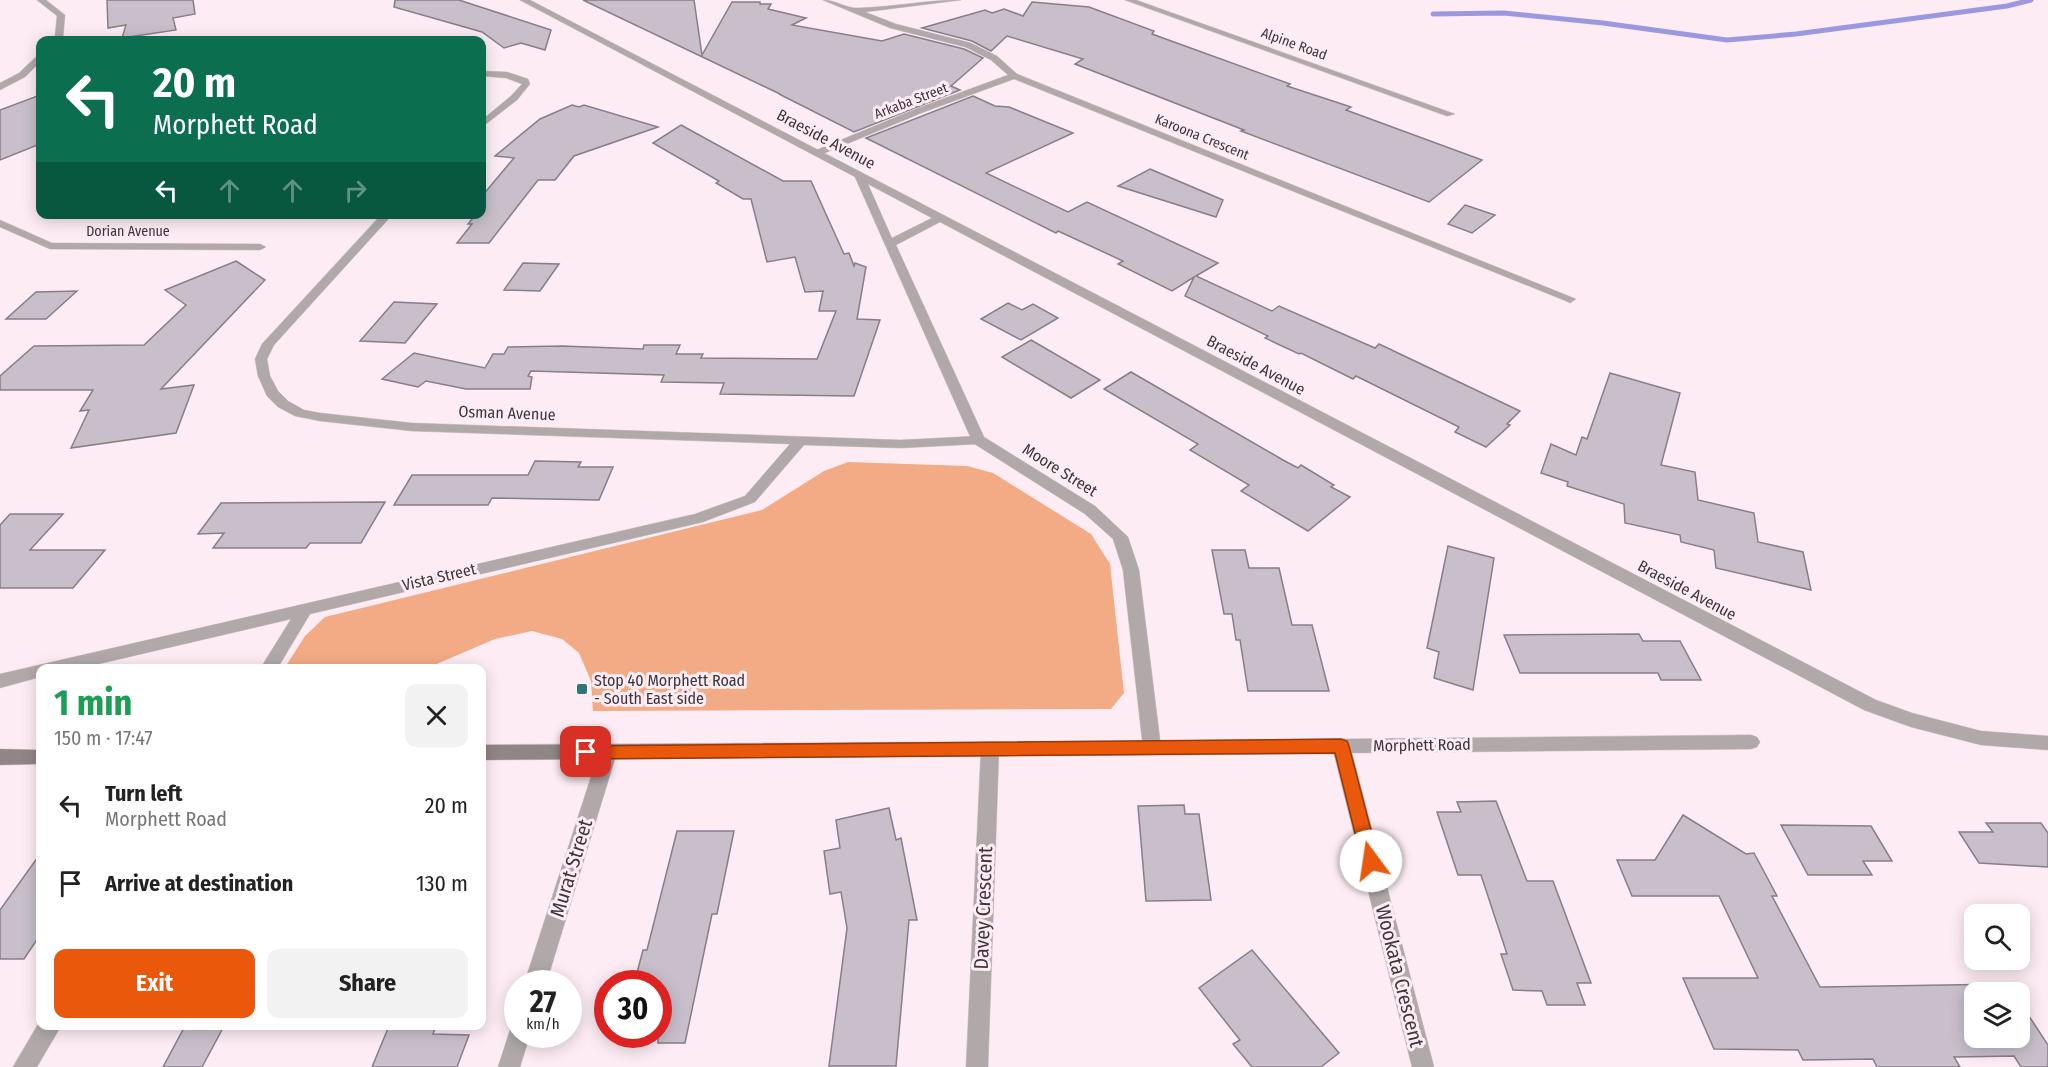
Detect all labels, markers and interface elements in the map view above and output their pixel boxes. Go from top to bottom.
street label: Alpine Road [1259,24,1329,64]
text: 20 m [153,58,236,108]
icon: left [54,60,132,138]
street label: Arkaba Street [872,79,951,123]
street label: Braeside Avenue [774,105,879,173]
text: Morphett Road [153,109,318,141]
street label: Karoona Crescent [1153,110,1252,164]
icon: left [150,174,183,207]
icon: ahead [213,174,246,207]
icon: ahead [276,174,309,207]
icon: right [339,174,372,207]
street label: Dorian Avenue [86,223,170,240]
street label: Braeside Avenue [1204,331,1309,399]
street label: Osman Avenue [458,402,556,424]
street label: Moore Street [1019,440,1101,501]
street label: Braeside Avenue [1635,556,1740,624]
street label: Vista Street [400,559,478,595]
place label: Stop 40 Morphett Road - South East side [594,671,745,708]
text: 1 min [54,681,132,725]
marker: Stop 40 Morphett Road - South East side [575,682,589,696]
button: close [405,684,468,747]
text: 150 m · 17:47 [54,726,153,750]
pin [560,726,611,777]
icon: arrive [569,735,602,768]
street label: Morphett Road [1373,735,1471,755]
text: Turn left [105,780,183,807]
icon: left [54,789,87,822]
text: 20 m [425,792,468,819]
text: Morphett Road [105,807,227,831]
street label: Murat Street [545,816,597,920]
position arrow [1339,829,1403,893]
street label: Davey Crescent [969,846,997,970]
icon: arrive [54,867,87,900]
text: Arrive at destination [105,870,293,897]
text: 130 m [416,870,468,897]
street label: Wookata Crescent [1371,903,1429,1050]
map controls [1964,904,2030,1048]
button: search [1964,904,2030,970]
button: Exit [54,949,255,1018]
button: Share [267,949,468,1018]
speed limit sign: 30 [594,970,672,1048]
button: layers [1964,982,2030,1048]
text: 27 [530,984,556,1020]
text: km/h [526,1015,560,1033]

